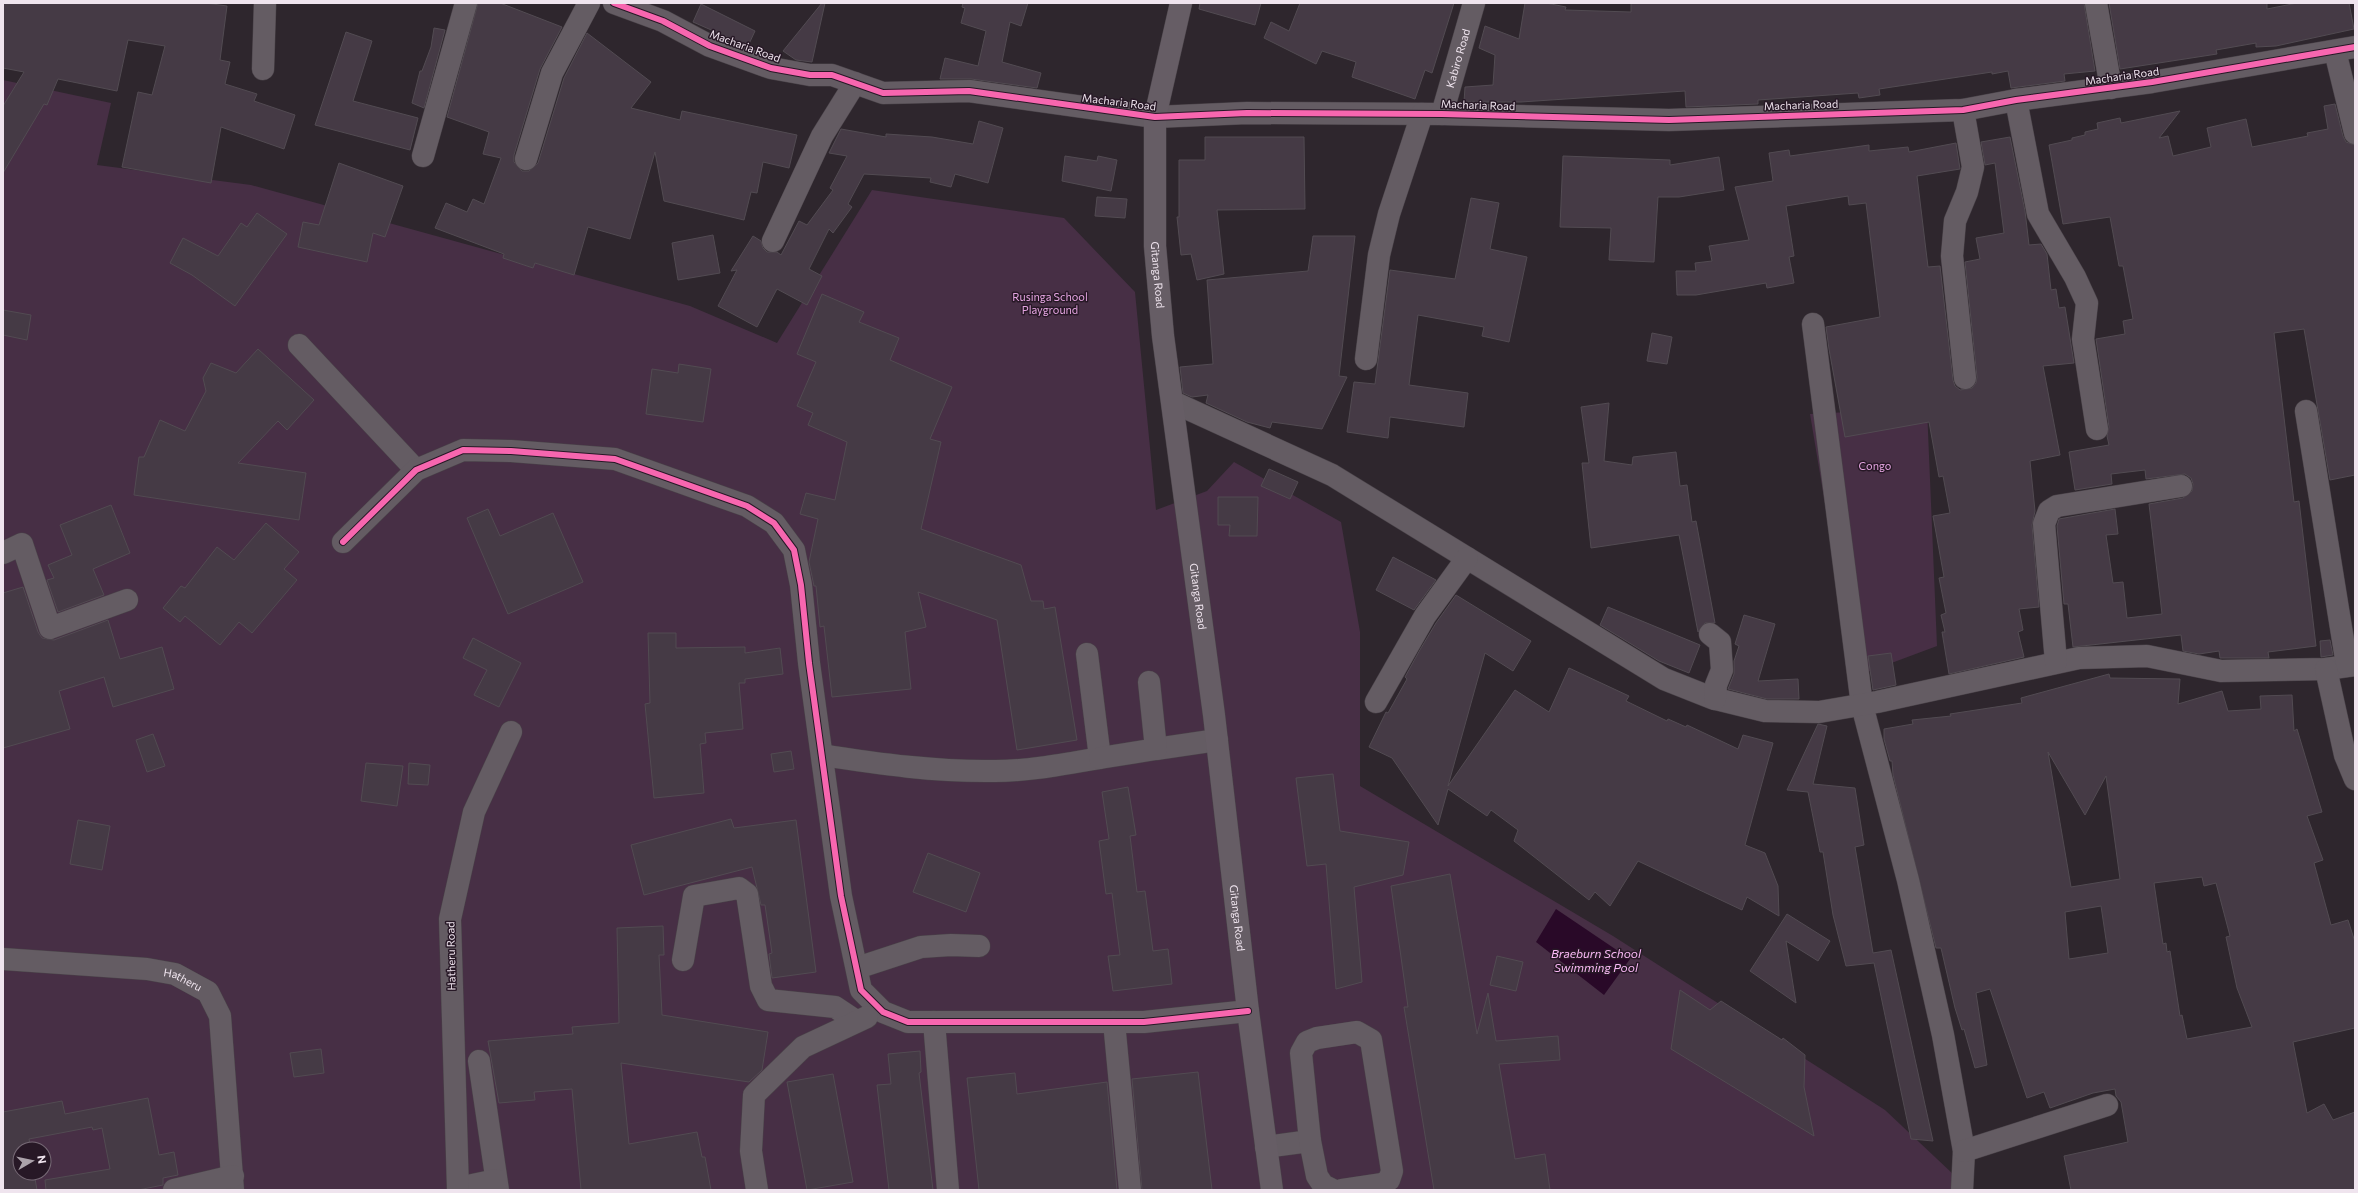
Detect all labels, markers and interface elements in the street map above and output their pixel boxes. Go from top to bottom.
street label: Macharia Road [708,27,782,64]
street label: Kabiro Road [1443,27,1472,89]
street label: Macharia Road [2084,64,2160,87]
street label: Macharia Road [1081,91,1157,112]
street label: Macharia Road [1441,97,1515,112]
street label: Macharia Road [1764,97,1838,112]
street label: Gitanga Road [1149,242,1168,309]
park label: Rusinga School Playground [1012,290,1088,316]
park label: Congo [1859,459,1892,472]
street label: Gitanga Road [1188,562,1209,630]
street label: Gitanga Road [1228,884,1248,952]
street label: Hatheru Road [443,921,458,991]
water label: Braeburn School Swimming Pool [1551,946,1642,974]
street label: Hatheru [163,965,205,994]
north arrow [12,1141,52,1181]
text: N [35,1154,49,1164]

